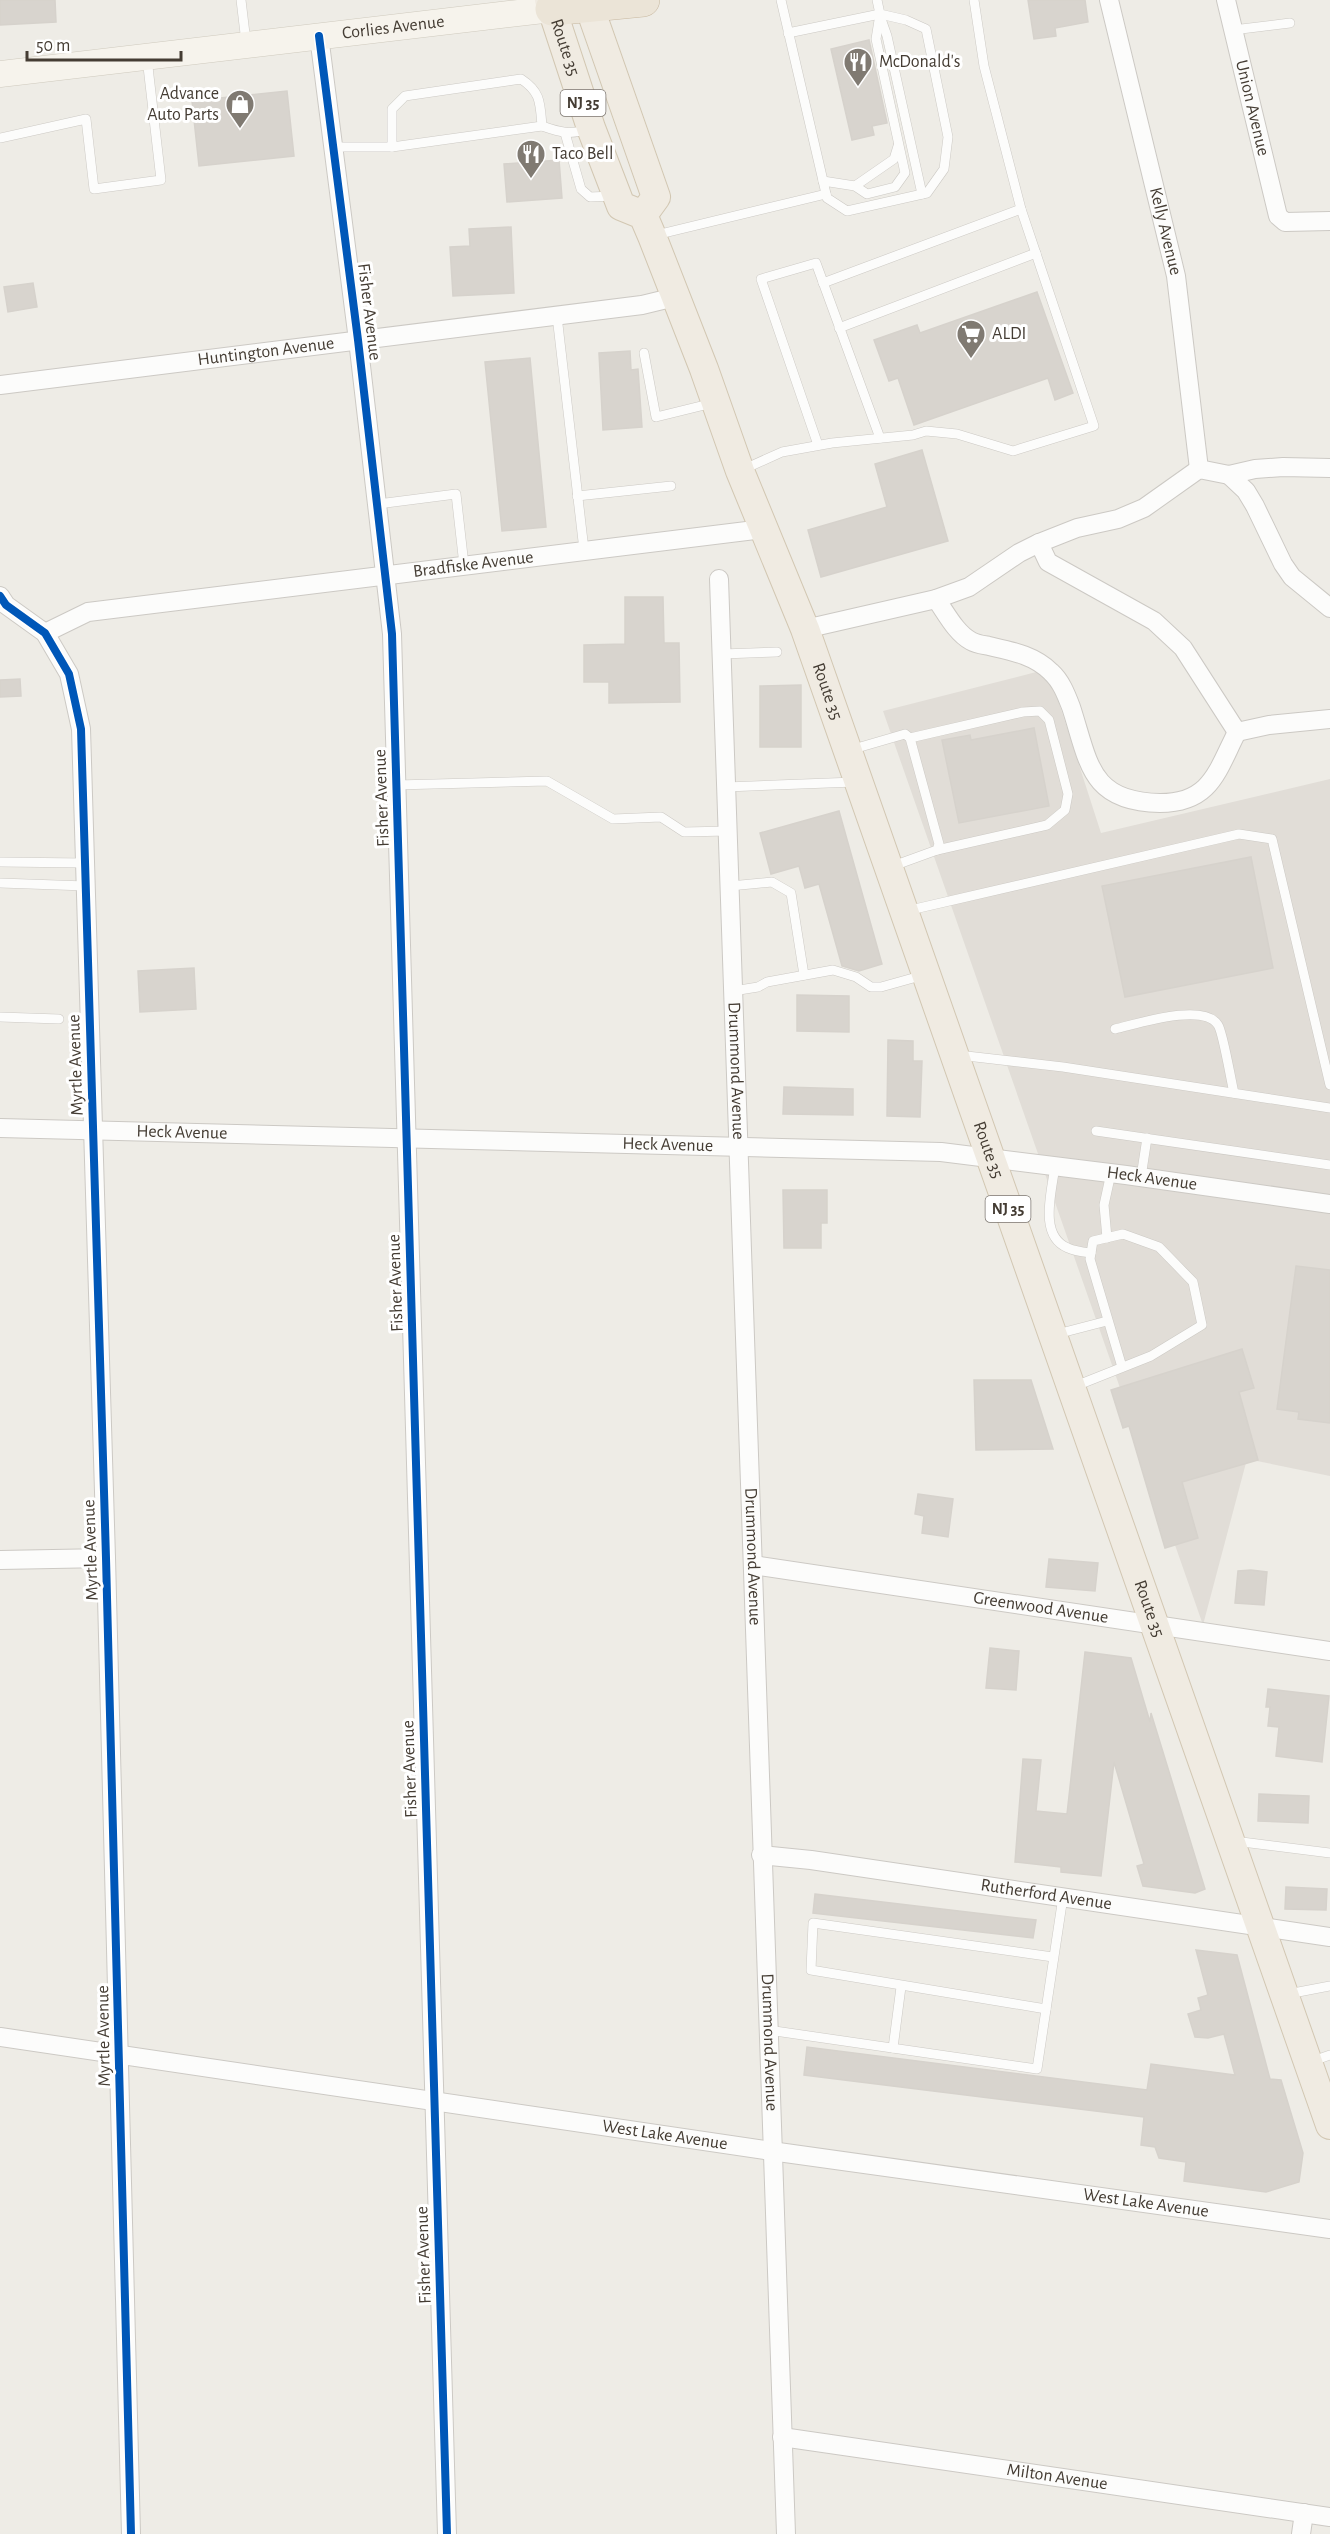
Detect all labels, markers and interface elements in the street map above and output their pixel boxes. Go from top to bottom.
street label: Corlies Avenue [341,13,445,43]
street label: Route 35 [547,17,582,78]
scale bar [27,24,182,62]
text: 50 m [36,37,70,55]
restaurant icon: McDonald's [842,46,874,88]
place label: McDonald's [879,53,961,71]
street label: Union Avenue [1232,58,1272,158]
place label: Advance Auto Parts [147,85,219,124]
shop icon: Advance Auto Parts [224,88,256,130]
road number: NJ 35 [560,90,606,116]
restaurant icon: Taco Bell [515,138,547,180]
place label: Taco Bell [552,145,613,163]
street label: Kelly Avenue [1146,186,1184,277]
street label: Fisher Avenue [354,262,384,362]
supermarket icon: ALDI [955,318,987,360]
place label: ALDI [992,325,1026,343]
street label: Huntington Avenue [197,334,335,369]
street label: Bradfiske Avenue [412,548,534,581]
street label: Route 35 [809,661,845,722]
street label: Fisher Avenue [371,749,393,847]
street label: Drummond Avenue [724,1001,747,1140]
street label: Myrtle Avenue [65,1014,87,1116]
street label: Route 35 [970,1119,1006,1181]
street label: Heck Avenue [136,1122,228,1143]
street label: Heck Avenue [622,1135,713,1155]
street label: Heck Avenue [1106,1164,1198,1194]
road number: NJ 35 [986,1196,1030,1222]
street label: Fisher Avenue [385,1234,407,1332]
street label: Drummond Avenue [741,1487,764,1626]
street label: Myrtle Avenue [80,1499,102,1601]
street label: Route 35 [1131,1578,1167,1640]
street label: Greenwood Avenue [972,1589,1110,1627]
street label: Fisher Avenue [399,1720,421,1818]
street label: Rutherford Avenue [979,1876,1113,1914]
street label: Drummond Avenue [758,1973,781,2111]
street label: Myrtle Avenue [94,1985,114,2087]
street label: West Lake Avenue [601,2117,729,2153]
street label: West Lake Avenue [1082,2186,1210,2221]
street label: Fisher Avenue [413,2206,435,2304]
street label: Milton Avenue [1005,2461,1109,2493]

